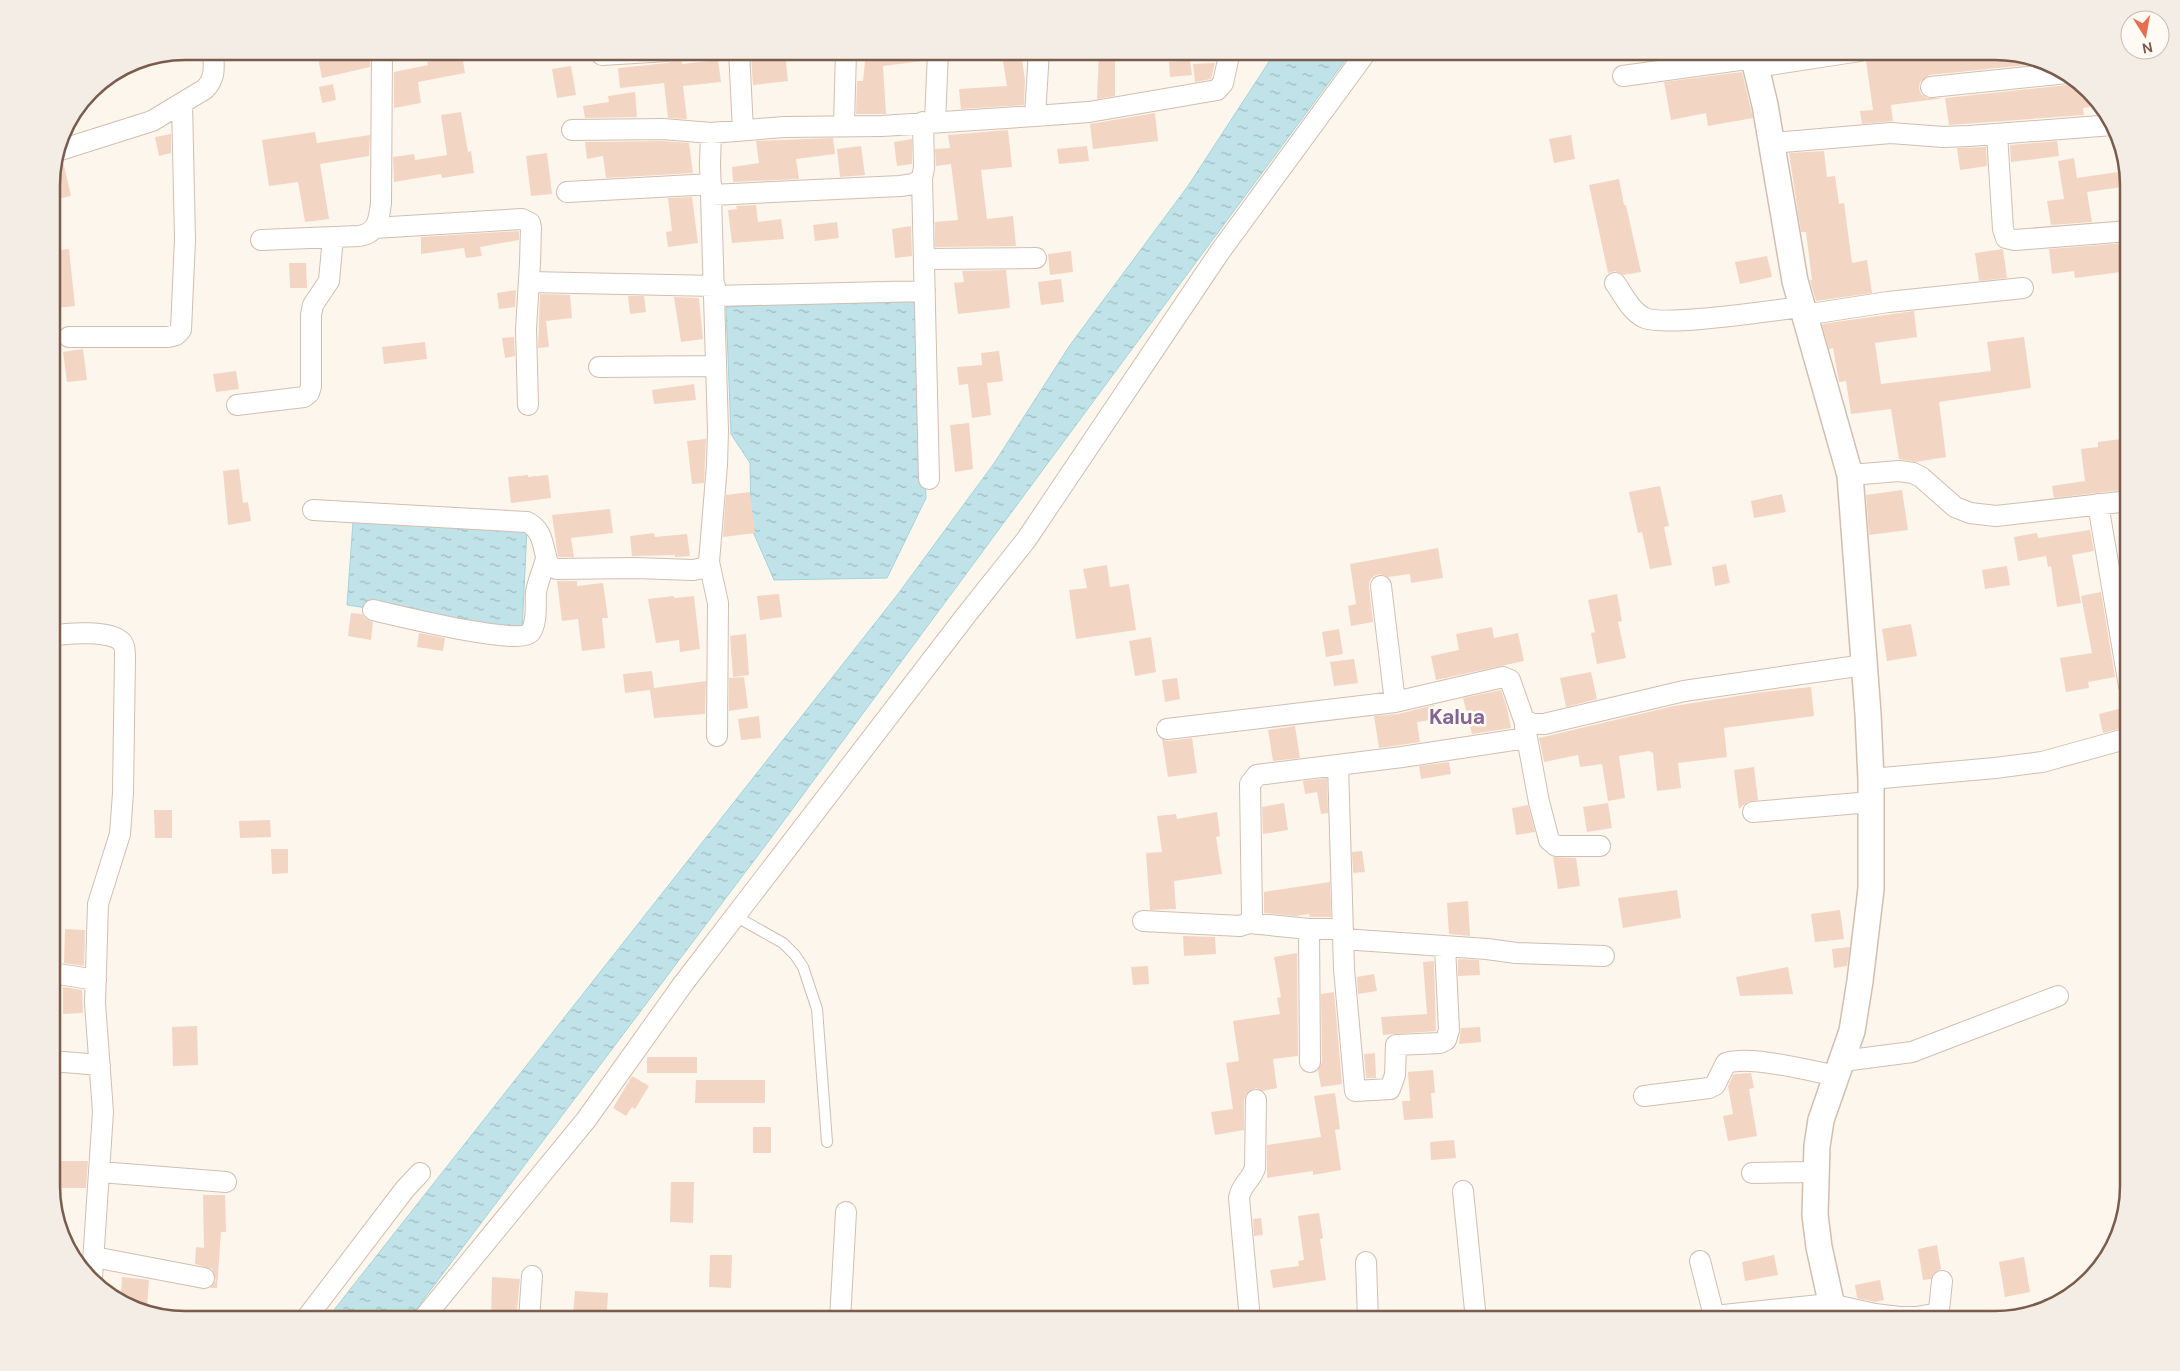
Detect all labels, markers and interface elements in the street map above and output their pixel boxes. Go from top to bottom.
north arrow [2120,10,2170,60]
text: N [2141,38,2154,58]
district label: Kalua [1429,703,1485,731]

